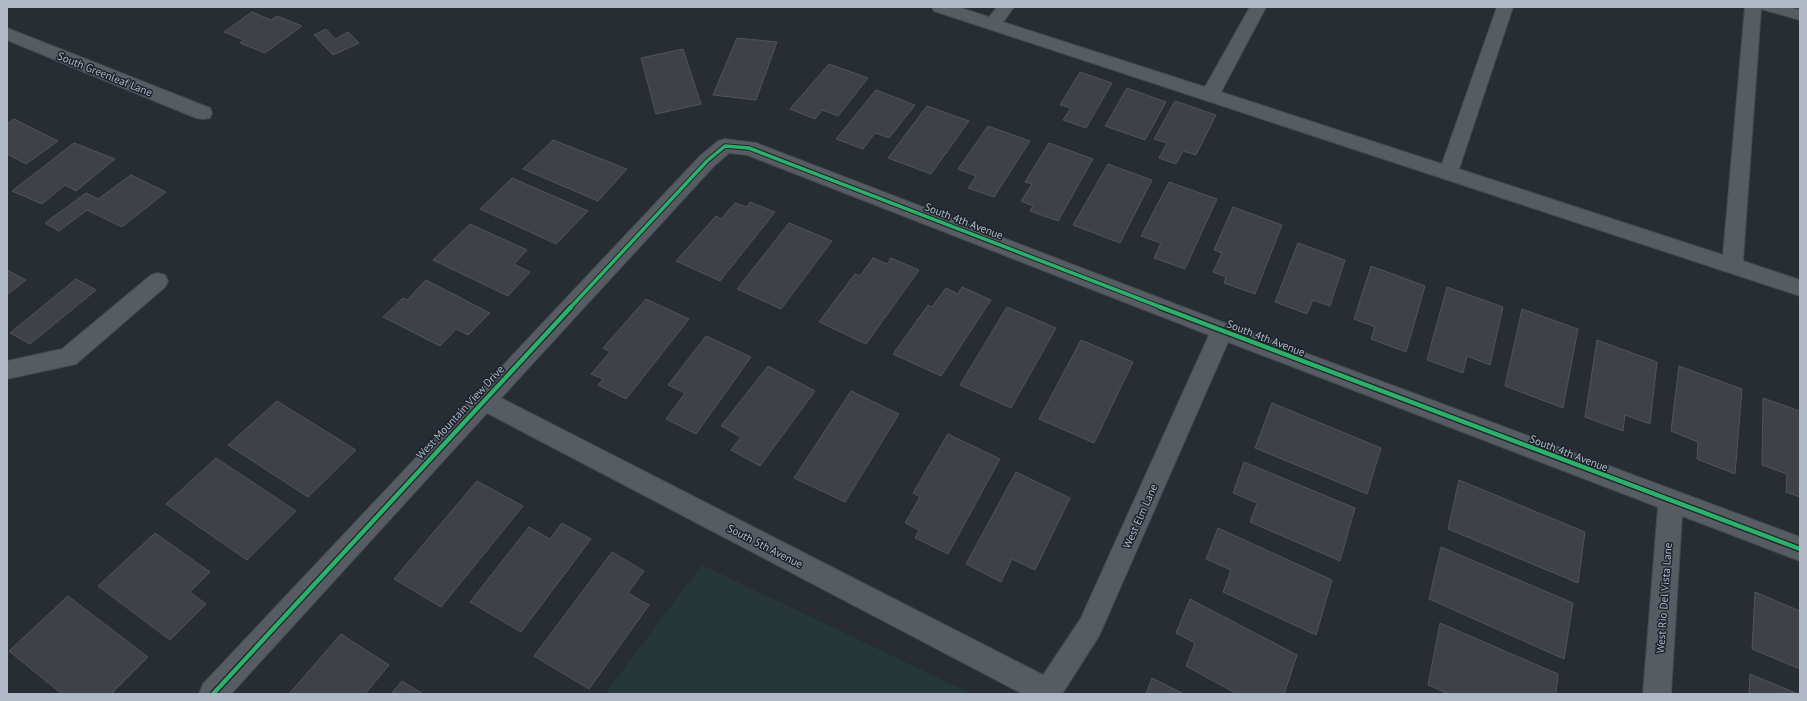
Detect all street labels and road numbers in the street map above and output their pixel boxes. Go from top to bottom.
street label: South Greenleaf Lane [55,49,155,100]
street label: South 4th Avenue [923,200,1006,243]
street label: South 4th Avenue [1225,317,1308,360]
street label: West Mountain View Drive [413,362,507,462]
street label: South 4th Avenue [1528,432,1611,475]
street label: West Elm Lane [1120,481,1161,550]
street label: South 5th Avenue [725,521,806,571]
street label: West Rio Del Vista Lane [1653,542,1675,654]

